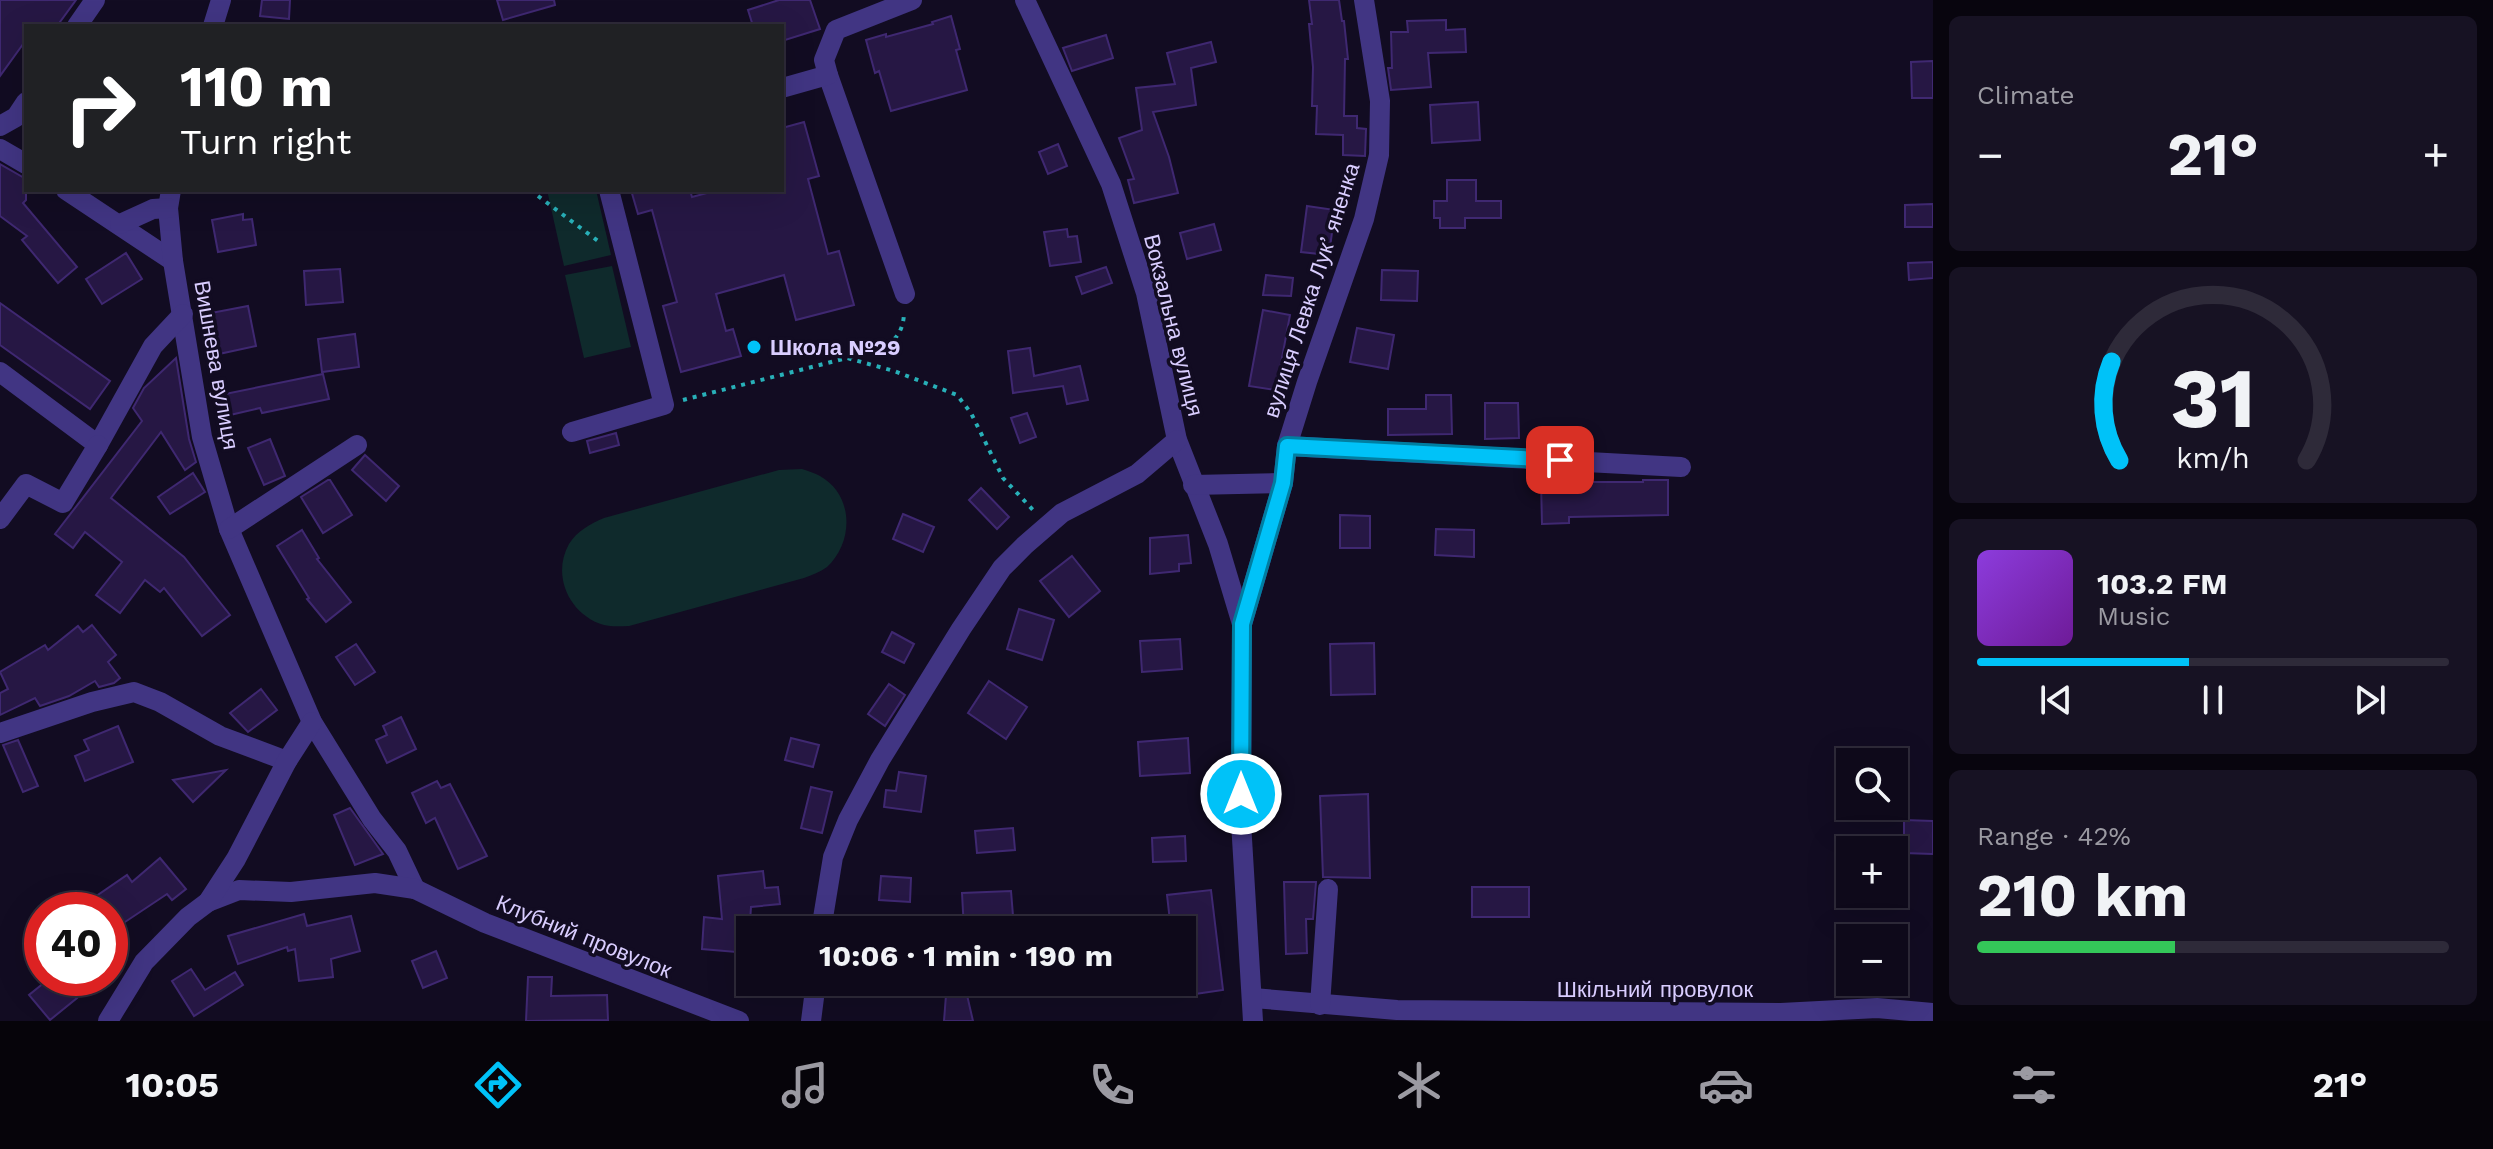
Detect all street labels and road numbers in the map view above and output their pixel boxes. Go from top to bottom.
street label: вулиця Левка Лукʼяненка [1258,159,1365,421]
street label: Вокзальна вулиця [1139,232,1208,419]
street label: Вишнева вулиця [189,278,244,452]
street label: Клубний провулок [493,890,675,983]
street label: Шкільний провулок [1557,977,1753,1002]

